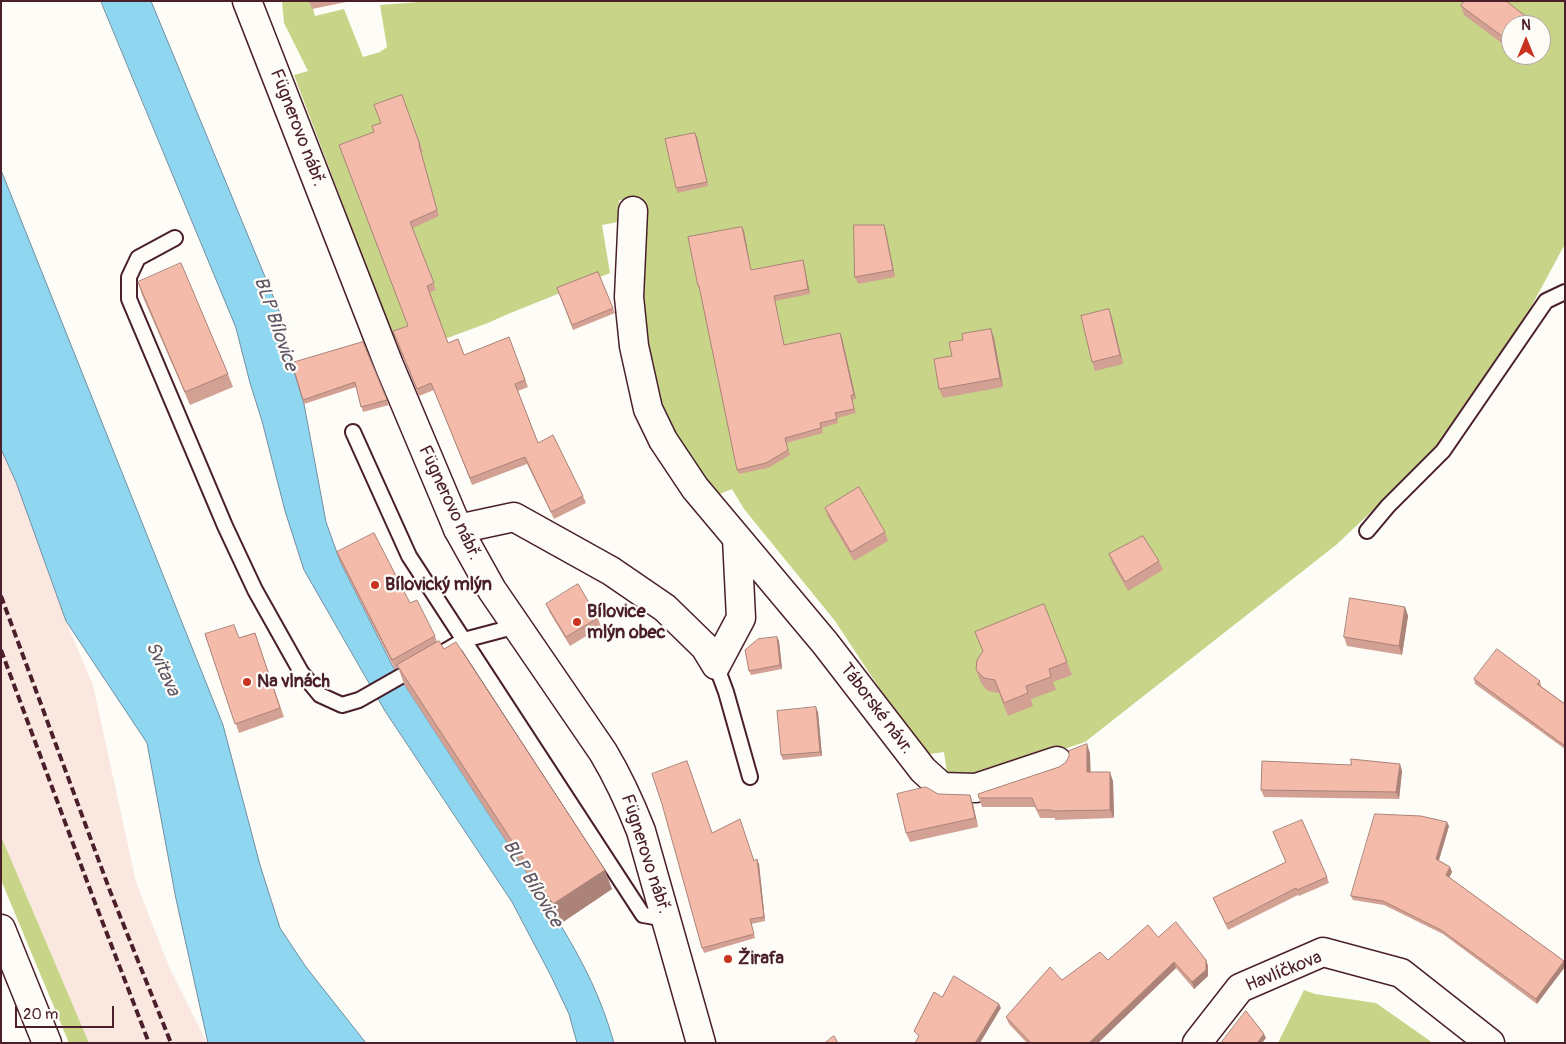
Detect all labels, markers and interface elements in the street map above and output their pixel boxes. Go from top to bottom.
north arrow [1501,15,1551,65]
text: N [1521,17,1531,34]
street label: Fügnerovo nábř. [265,66,329,190]
water label: BLP Bílovice [248,274,302,374]
street label: Fügnerovo nábř. [413,442,485,564]
place label: Bílovický mlýn [385,574,492,596]
marker: Bílovický mlýn [369,579,381,591]
place label: Bílovice mlýn obec [587,601,666,644]
marker: Bílovice mlýn obec [571,616,583,628]
water label: Svitava [140,638,184,700]
street label: Táborské návr. [835,659,917,759]
place label: Na vlnách [257,671,330,693]
marker: Na vlnách [241,676,253,688]
street label: Fügnerovo nábř. [616,792,674,916]
water label: BLP Bílovice [497,836,567,932]
street label: Havlíčkova [1243,947,1325,997]
place label: Žirafa [738,948,784,970]
marker: Žirafa [722,953,734,965]
scale bar [18,996,116,1028]
text: 20 m [23,1005,58,1024]

